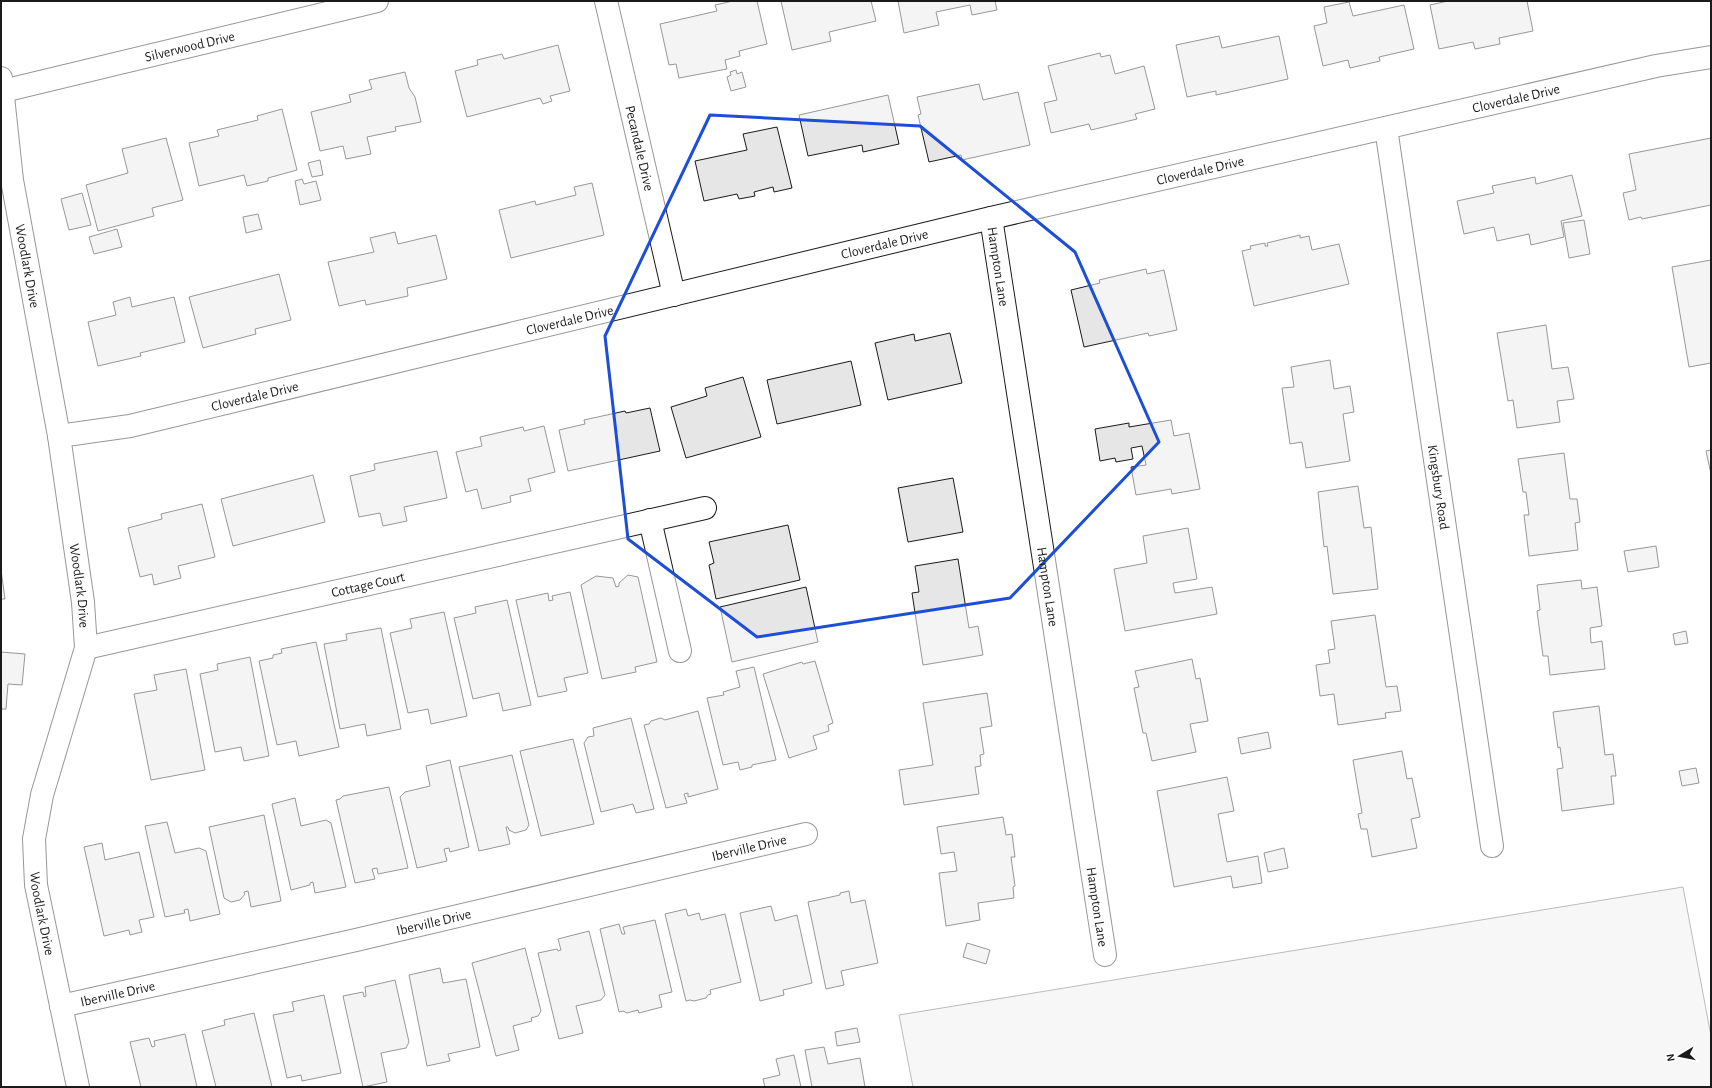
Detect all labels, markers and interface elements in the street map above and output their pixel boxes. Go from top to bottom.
street label: Silverwood Drive [143,29,236,65]
street label: Cloverdale Drive [1471,82,1561,116]
street label: Pecandale Drive [622,104,656,192]
street label: Cloverdale Drive [1155,154,1245,188]
street label: Woodlark Drive [12,223,41,309]
street label: Hampton Lane [984,226,1011,307]
street label: Cloverdale Drive [840,227,930,262]
street label: Cloverdale Drive [525,303,615,338]
street label: Cloverdale Drive [210,380,300,414]
street label: Kingsbury Road [1425,444,1451,531]
street label: Woodlark Drive [67,543,91,628]
street label: Hampton Lane [1034,546,1060,628]
street label: Cottage Court [330,570,407,600]
street label: Iberville Drive [710,833,788,864]
street label: Hampton Lane [1083,866,1110,948]
street label: Woodlark Drive [27,871,56,957]
street label: Iberville Drive [395,907,473,938]
street label: Iberville Drive [79,979,157,1009]
north arrow [1660,1036,1700,1076]
text: N [1665,1053,1677,1062]

